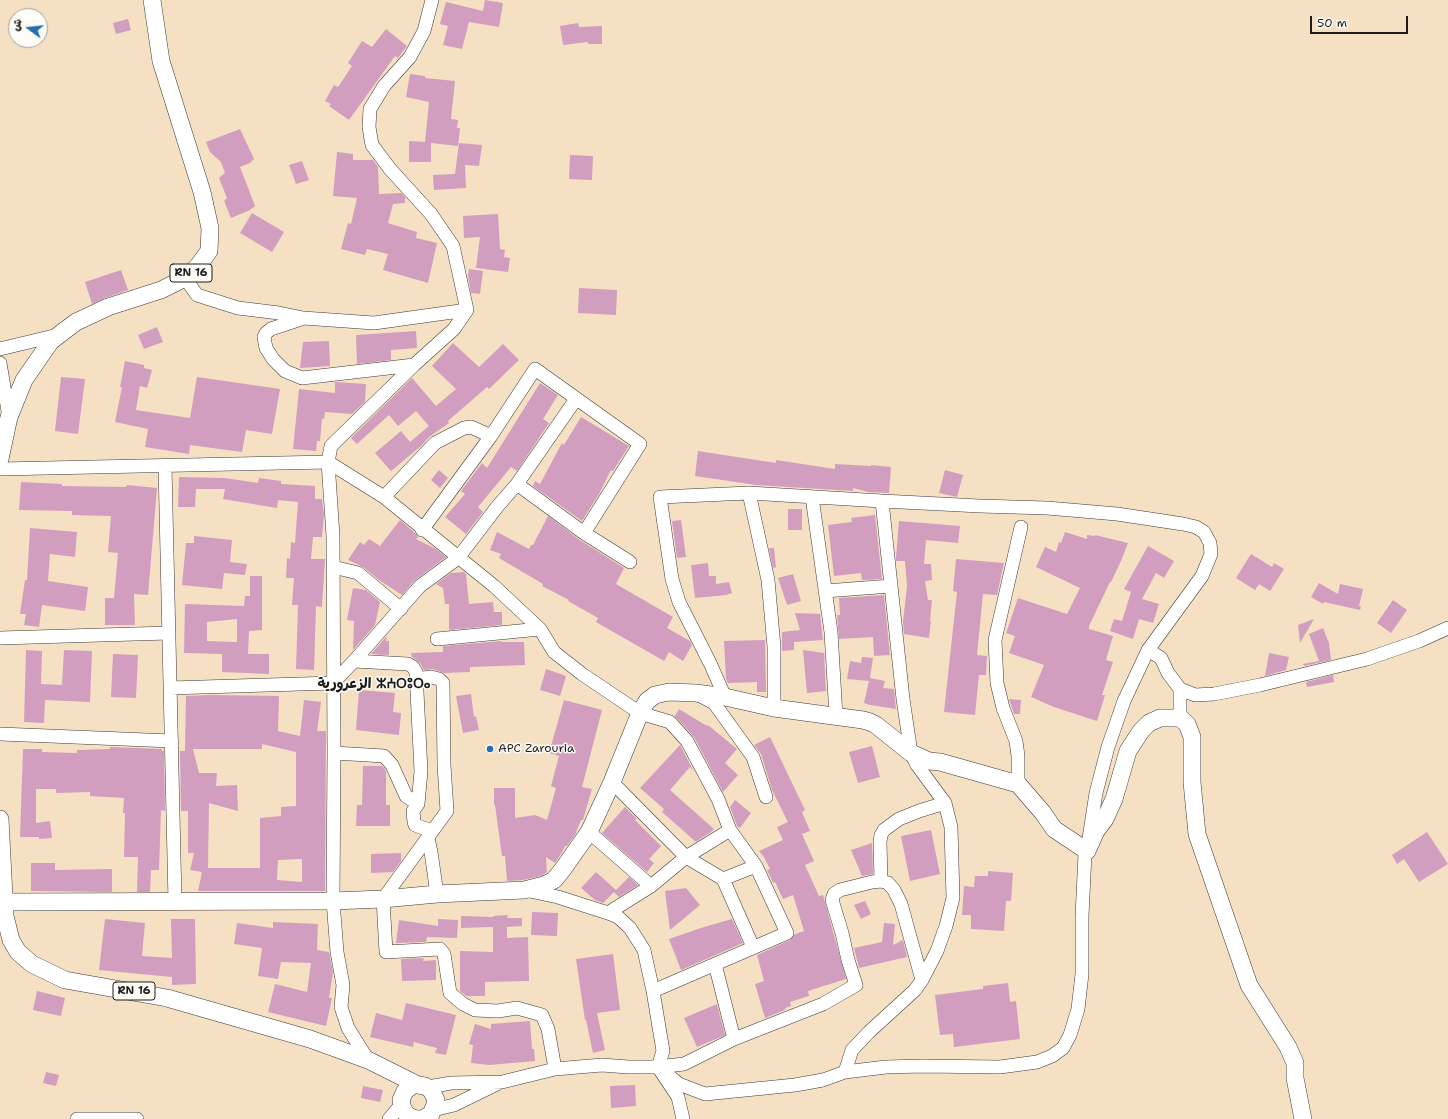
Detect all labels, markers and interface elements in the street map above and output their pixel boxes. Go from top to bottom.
north arrow [8,8,48,48]
scale bar [1312,8,1410,34]
text: 50 m [1317,15,1347,31]
text: ش [8,17,26,33]
road number: RN 16 [170,264,212,282]
district label: الزعرورية ⵣⵄⵔⵓⵔⴰ [318,676,430,692]
place label: APC Zarouria [498,742,574,756]
marker: APC Zarouria [485,744,495,754]
road number: RN 16 [113,982,155,1000]

